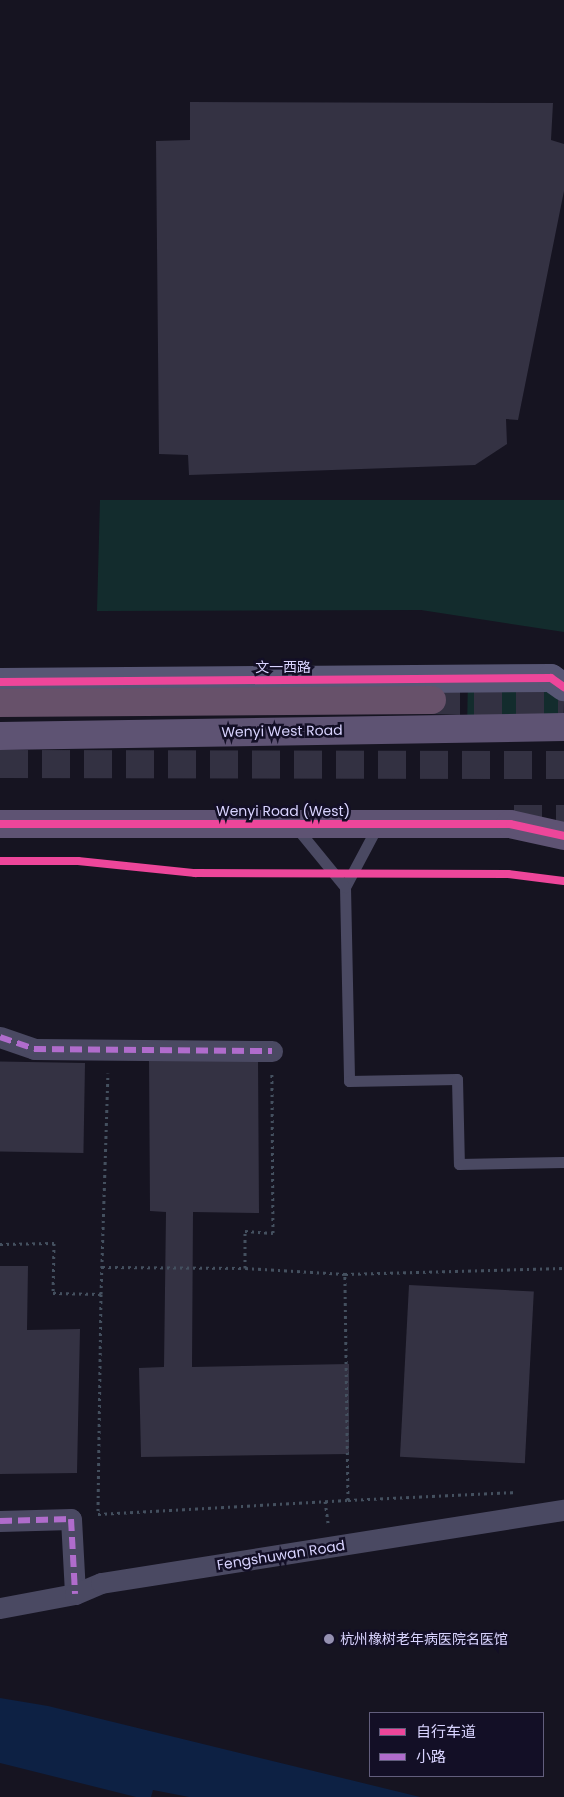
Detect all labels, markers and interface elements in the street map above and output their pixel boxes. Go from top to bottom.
street label: 文一西路 [255,659,311,675]
street label: Wenyi West Road [221,722,343,740]
street label: Wenyi Road (West) [216,803,350,819]
street label: Fengshuwan Road [216,1537,346,1573]
place label: 杭州橡树老年病医院名医馆 [340,1631,508,1647]
marker: 杭州橡树老年病医院名医馆 [322,1632,336,1646]
legend [369,1712,544,1777]
text: 自行车道 [416,1721,476,1742]
text: 小路 [416,1746,446,1767]

